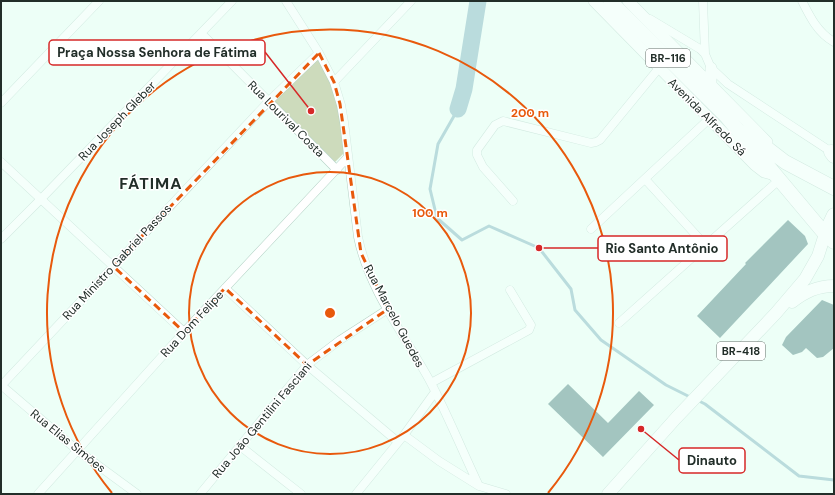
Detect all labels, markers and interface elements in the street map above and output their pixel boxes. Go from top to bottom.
callout: Praça Nossa Senhora de Fátima [49,40,265,65]
text: Praça Nossa Senhora de Fátima [57,44,257,61]
road number: BR-116 [646,49,690,67]
street label: Avenida Alfredo Sá [664,74,750,160]
street label: Rua Joseph Gleber [75,77,159,164]
street label: Rua Lourival Costa [244,77,328,161]
text: 200 m [511,105,549,121]
district label: FÁTIMA [119,173,183,194]
street label: Rua Ministro Gabriel Passos [59,201,175,323]
text: 100 m [412,205,448,221]
callout: Rio Santo Antônio [598,236,727,261]
text: Rio Santo Antônio [606,240,718,257]
street label: Rua Marcelo Guedes [360,262,428,370]
street label: Rua Dom Felipe [157,287,227,361]
centre of rings [323,306,337,320]
road number: BR-418 [717,342,765,360]
street label: Rua João Gentilini Fasciani [209,358,316,482]
street label: Rua Elias Simões [27,406,109,476]
callout: Dinauto [679,448,745,473]
text: Dinauto [687,452,737,469]

